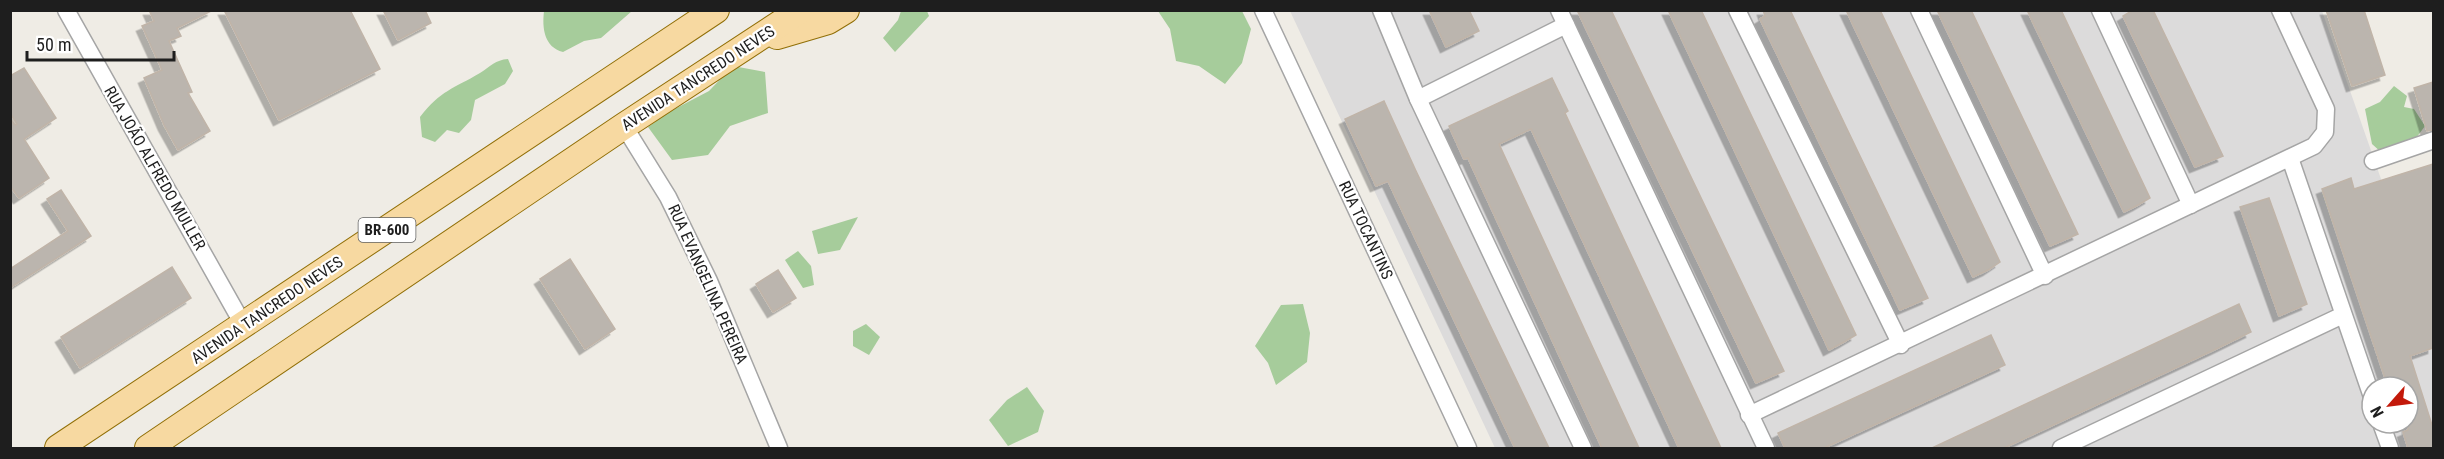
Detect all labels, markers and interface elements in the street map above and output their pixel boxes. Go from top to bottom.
street label: AVENIDA TANCREDO NEVES [618,21,778,135]
scale bar [27,24,174,62]
text: 50 m [36,34,71,55]
street label: RUA JOÃO ALFREDO MULLER [100,82,211,254]
street label: RUA TOCANTINS [1335,178,1397,282]
street label: RUA EVANGELINA PEREIRA [664,201,752,367]
road number: BR-600 [358,218,416,242]
street label: AVENIDA TANCREDO NEVES [188,252,346,368]
north arrow [2360,375,2420,435]
text: N [2367,403,2388,421]

